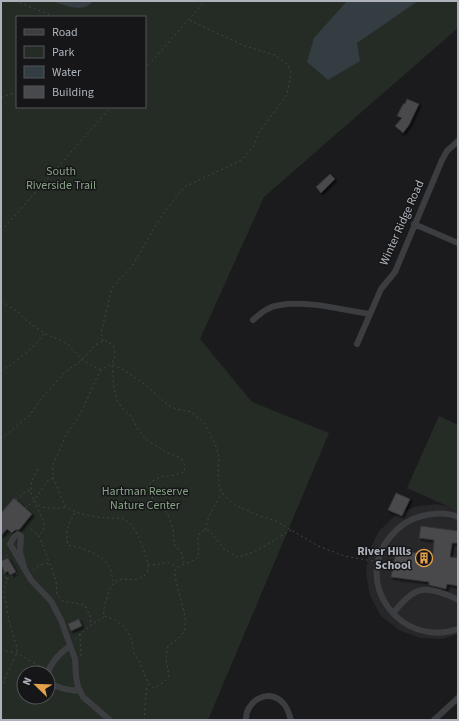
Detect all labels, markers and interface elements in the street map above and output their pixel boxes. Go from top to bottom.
legend [16,16,146,108]
text: Road [52,24,78,41]
text: Park [52,44,74,61]
text: Water [52,64,82,81]
text: Building [52,84,94,101]
park label: South Riverside Trail [26,163,96,194]
street label: Winter Ridge Road [376,178,428,268]
park label: Hartman Reserve Nature Center [102,483,188,514]
place label: River Hills School [357,543,412,574]
building icon: River Hills School [414,548,434,568]
north arrow [16,665,56,705]
text: N [19,675,36,688]

